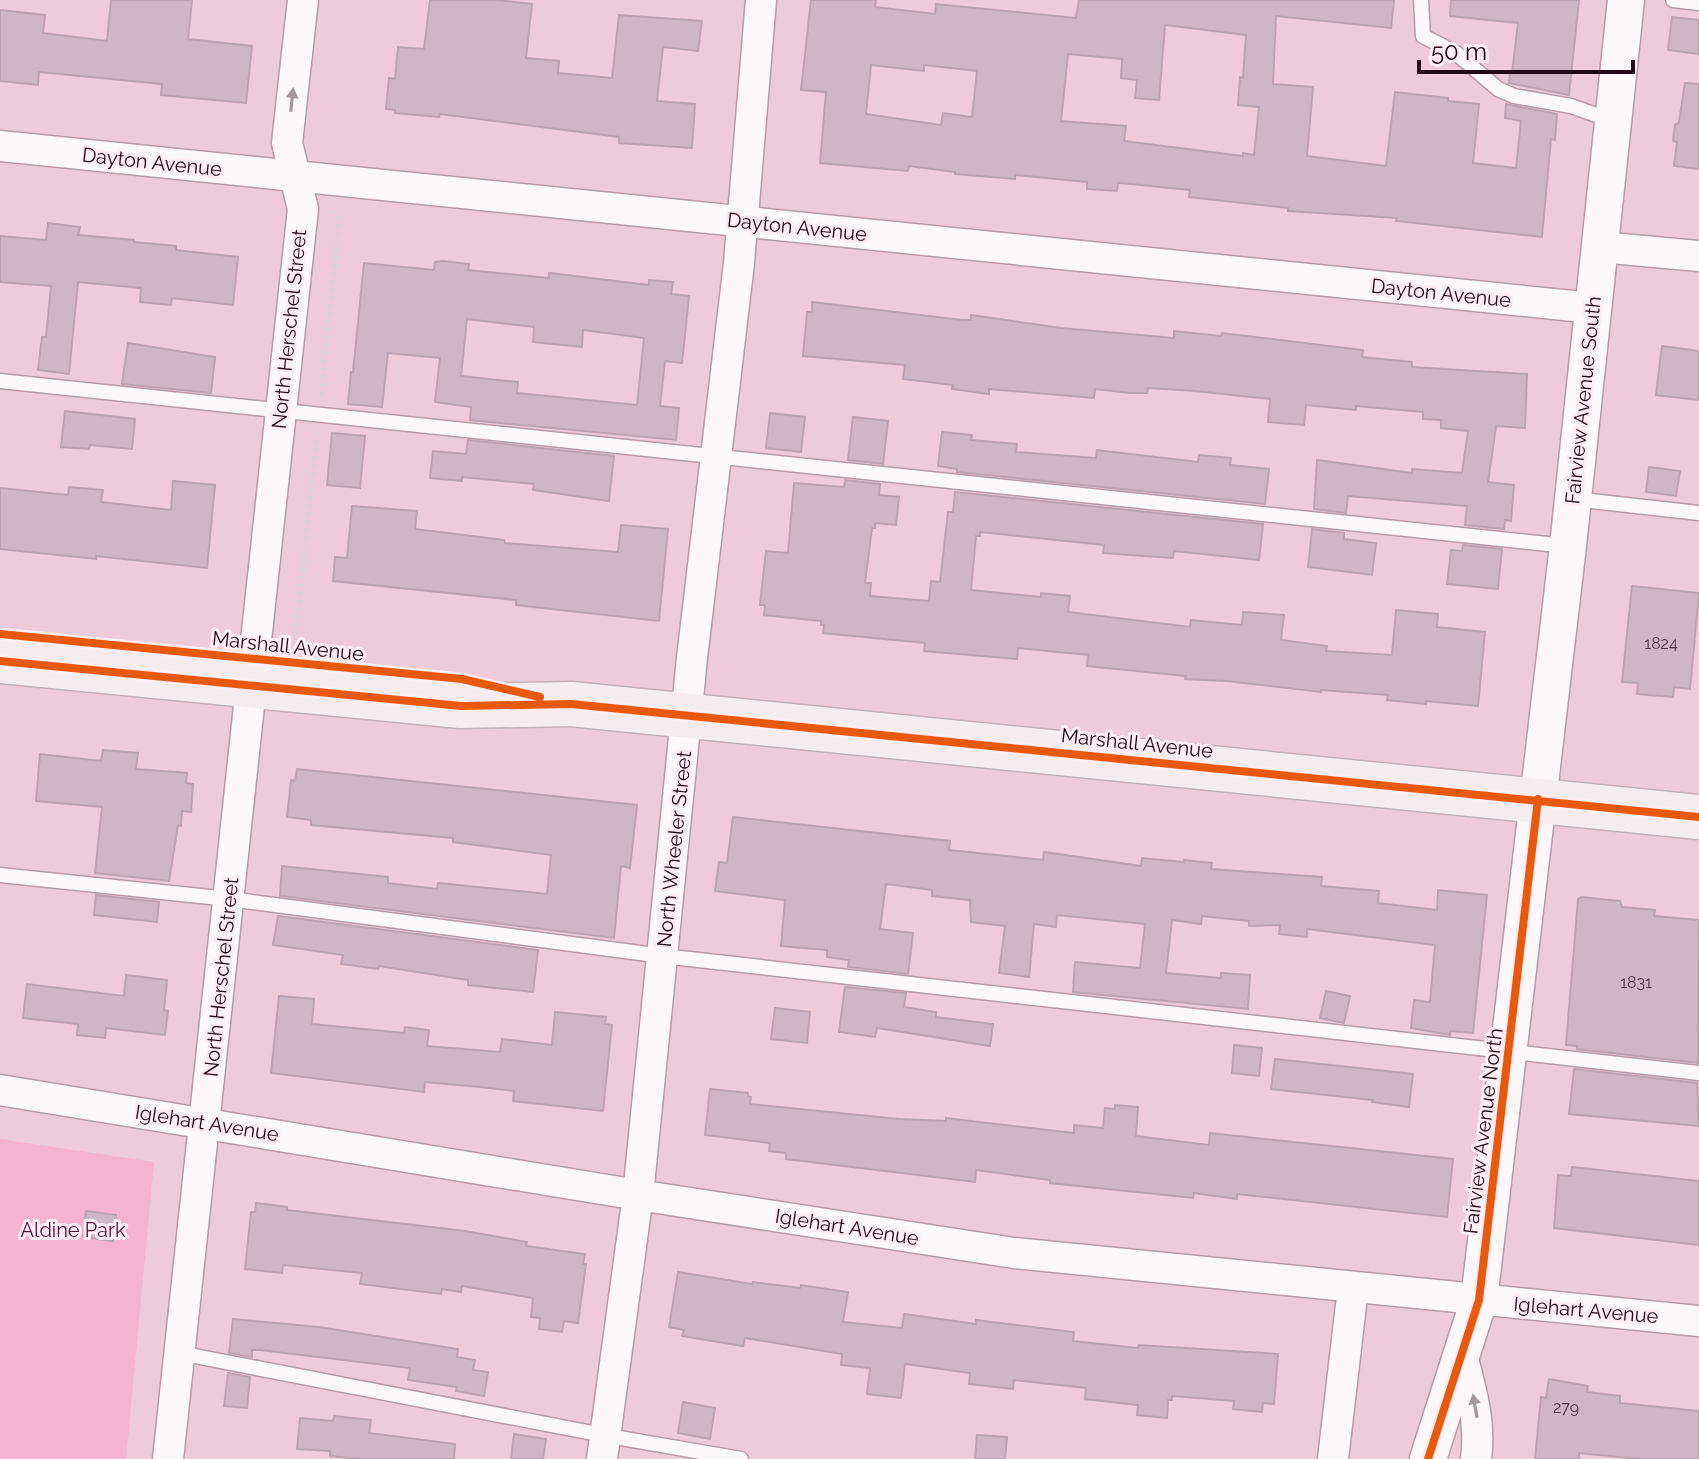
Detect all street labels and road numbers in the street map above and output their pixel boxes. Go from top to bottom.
street label: Dayton Avenue [81,143,223,181]
street label: Dayton Avenue [726,208,868,246]
street label: North Herschel Street [267,228,311,430]
street label: Dayton Avenue [1370,274,1512,312]
street label: Fairview Avenue South [1560,295,1606,505]
street label: Marshall Avenue [211,626,365,666]
street label: Marshall Avenue [1060,723,1214,763]
street label: North Wheeler Street [652,749,696,948]
street label: North Herschel Street [199,876,243,1078]
street label: Fairview Avenue North [1458,1027,1508,1235]
street label: Iglehart Avenue [133,1100,281,1146]
street label: Iglehart Avenue [773,1204,921,1250]
street label: Iglehart Avenue [1513,1292,1660,1328]

